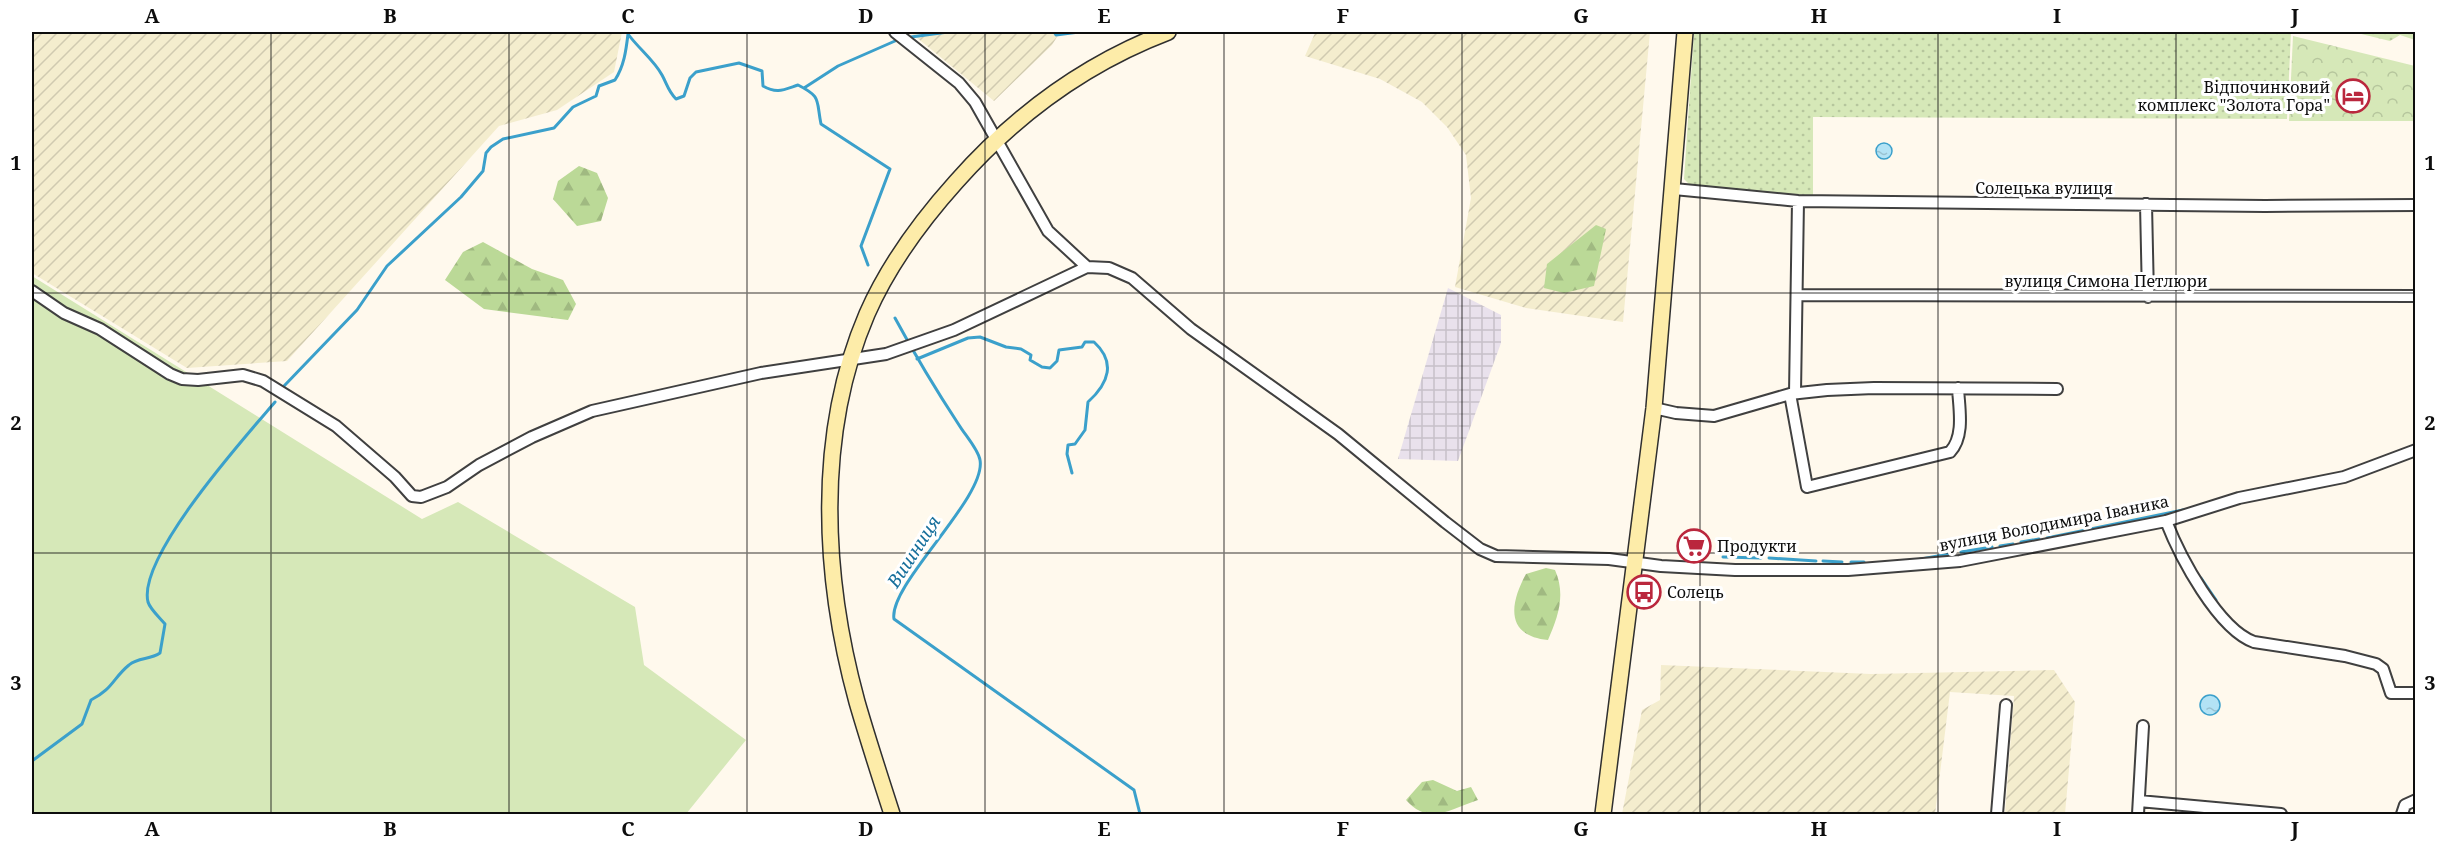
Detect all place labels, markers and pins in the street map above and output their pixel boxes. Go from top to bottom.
place label: Відпочинковий комплекс "Золота Гора" [2137,76,2330,116]
hotel icon: Відпочинковий комплекс "Золота Гора" [2335,78,2371,114]
supermarket icon: Продукти [1676,528,1712,564]
place label: Продукти [1717,535,1797,557]
bus stop icon: Солець [1626,574,1662,610]
place label: Солець [1667,581,1724,603]

